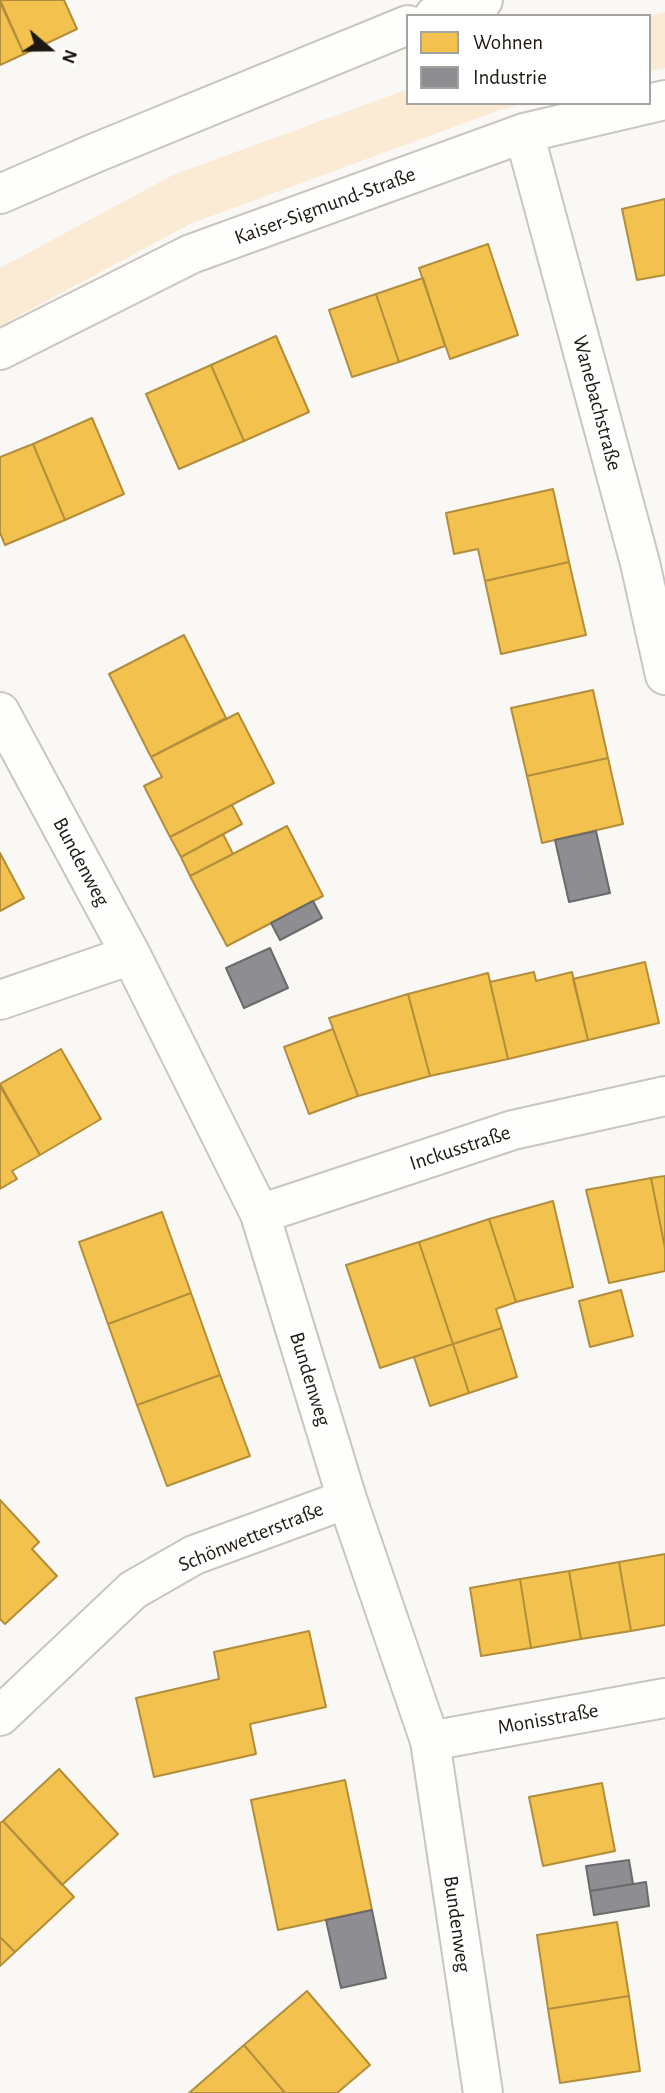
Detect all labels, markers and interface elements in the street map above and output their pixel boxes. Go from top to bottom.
north arrow [14,14,84,84]
legend [406,14,651,105]
text: Wohnen [473,32,543,53]
text: N [58,47,80,66]
text: Industrie [473,67,547,88]
street label: Kaiser-Sigmund-Straße [231,162,419,250]
street label: Wanebachstraße [567,333,627,473]
street label: Bundenweg [47,813,115,911]
street label: Inckusstraße [406,1120,514,1176]
street label: Bundenweg [284,1329,336,1429]
street label: Schönwetterstraße [175,1496,327,1578]
street label: Monisstraße [496,1698,600,1740]
street label: Bundenweg [438,1874,476,1974]

